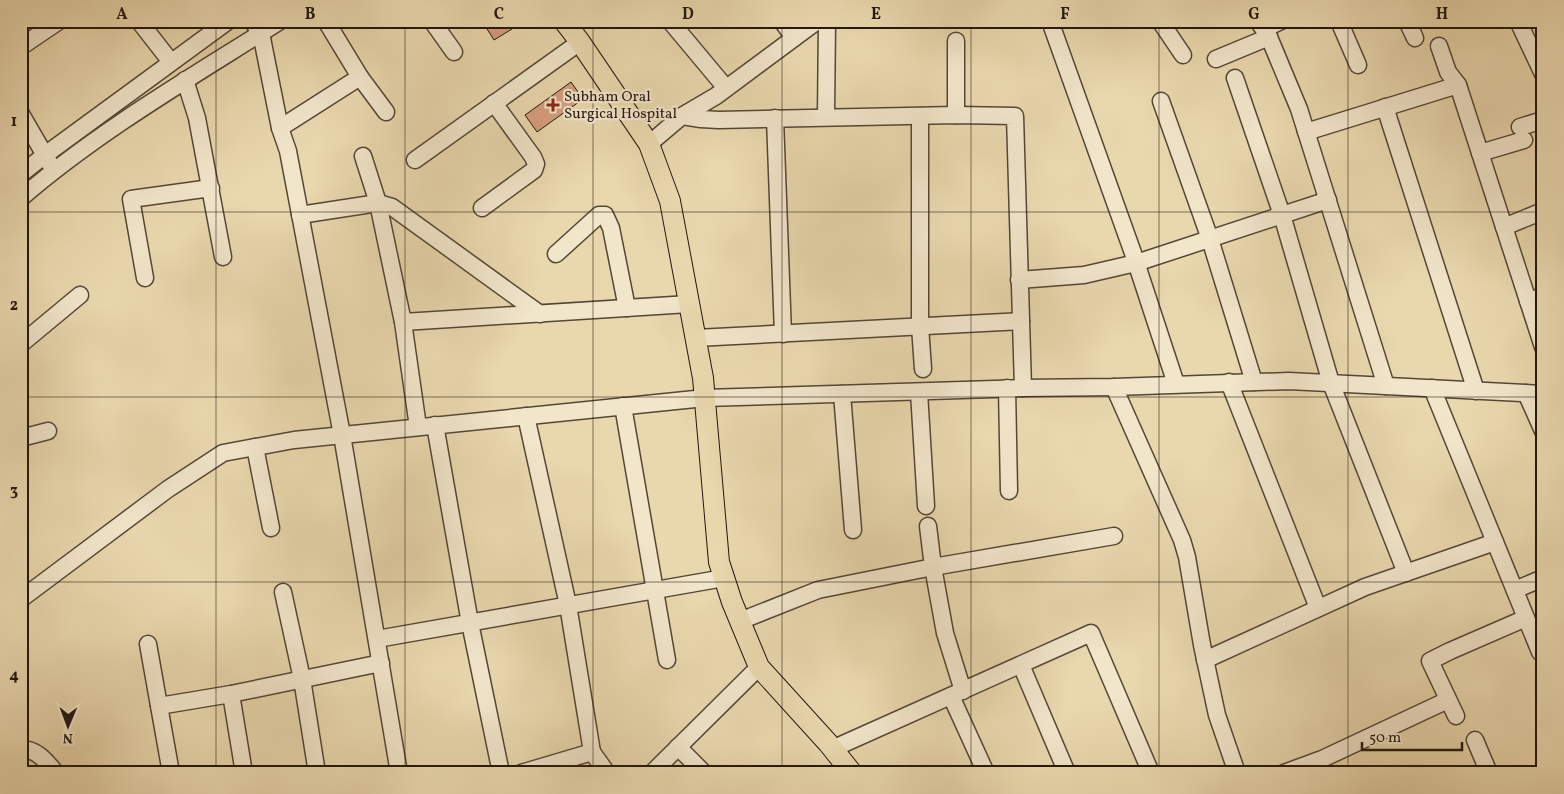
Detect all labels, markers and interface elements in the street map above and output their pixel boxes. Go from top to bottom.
text: A [116,4,128,26]
text: B [305,4,316,26]
text: C [494,4,504,26]
text: D [682,4,694,26]
text: E [871,4,881,26]
text: F [1060,4,1070,26]
text: G [1248,4,1260,26]
text: H [1436,4,1448,26]
place label: Subham Oral Surgical Hospital [564,87,677,125]
marker: Subham Oral Surgical Hospital [546,98,560,112]
text: 1 [11,111,17,133]
text: 2 [10,295,18,317]
text: 3 [10,480,18,502]
text: 4 [9,665,19,687]
north arrow [42,702,92,752]
scale bar [1362,719,1462,751]
text: N [63,728,73,747]
text: 50 m [1369,728,1401,749]

